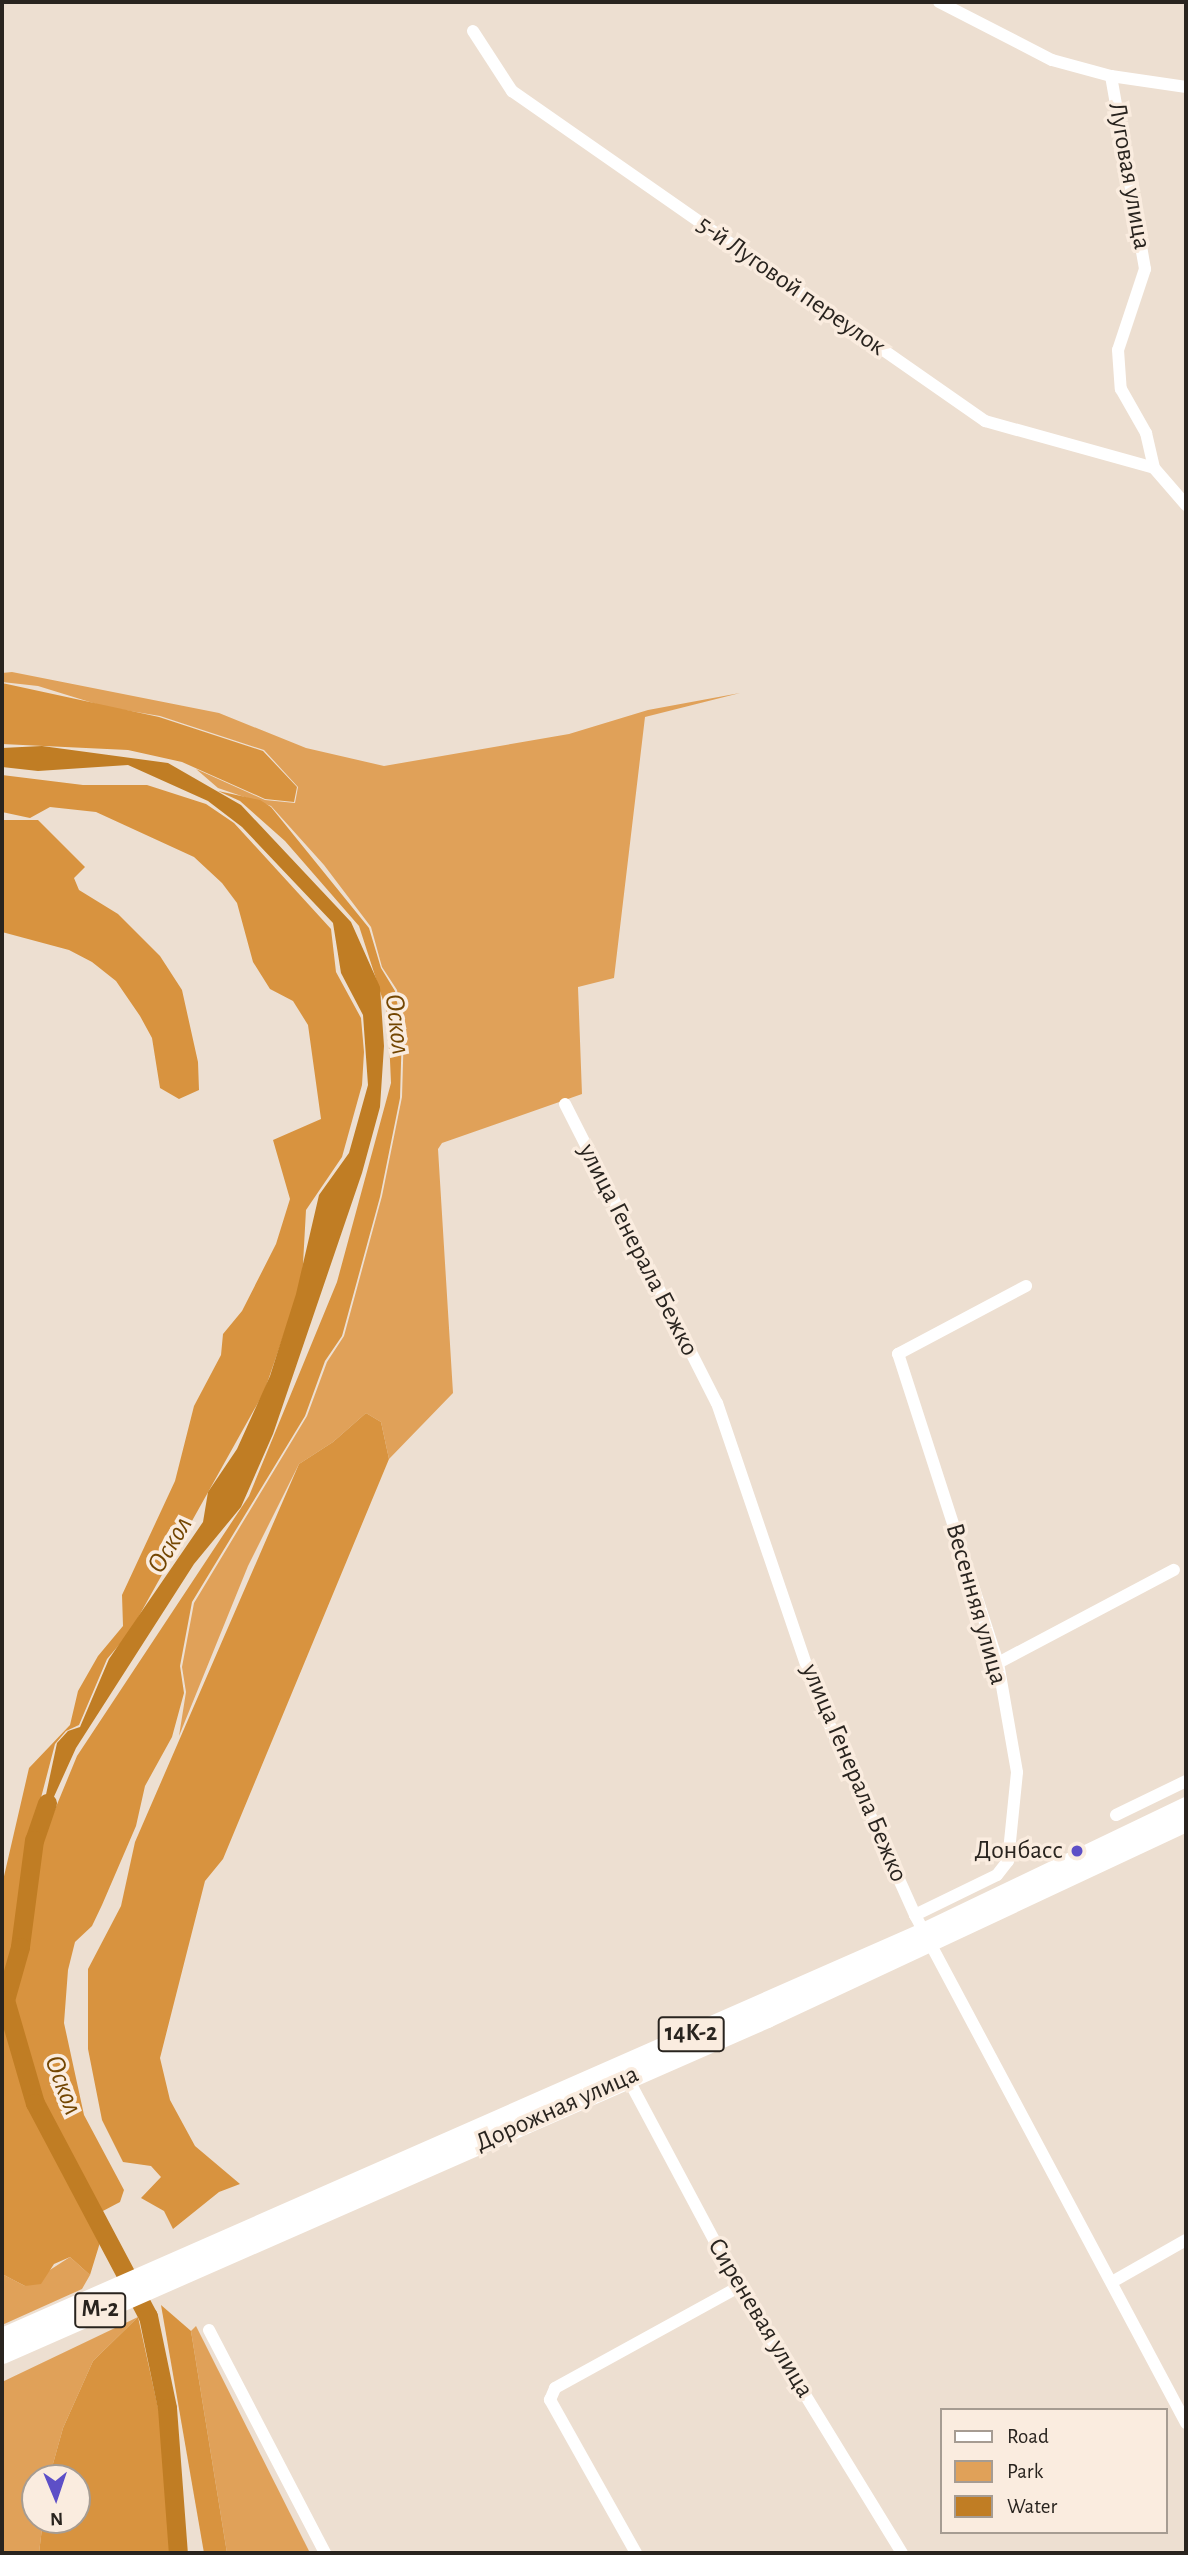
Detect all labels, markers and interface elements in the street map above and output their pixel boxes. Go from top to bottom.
street label: Луговая улица [1101,100,1157,252]
street label: 5-й Луговой переулок [691,209,891,363]
water label: Оскол [377,992,417,1056]
street label: улица Генерала Бежко [571,1139,705,1361]
water label: Оскол [140,1510,200,1580]
street label: Весенняя улица [938,1520,1014,1688]
street label: улица Генерала Бежко [794,1659,914,1887]
place label: Донбасс [974,1835,1063,1867]
marker: Донбасс [1069,1843,1085,1859]
road number: 14К-2 [656,2013,726,2054]
water label: Оскол [36,2051,90,2119]
street label: Дорожная улица [471,2059,643,2159]
street label: Сиреневая улица [700,2232,820,2404]
road number: М-2 [74,2290,126,2330]
legend [940,2408,1167,2534]
text: Road [1007,2426,1049,2447]
text: Park [1007,2461,1043,2482]
north arrow [21,2464,91,2534]
text: Water [1007,2496,1057,2517]
text: N [50,2509,64,2528]

